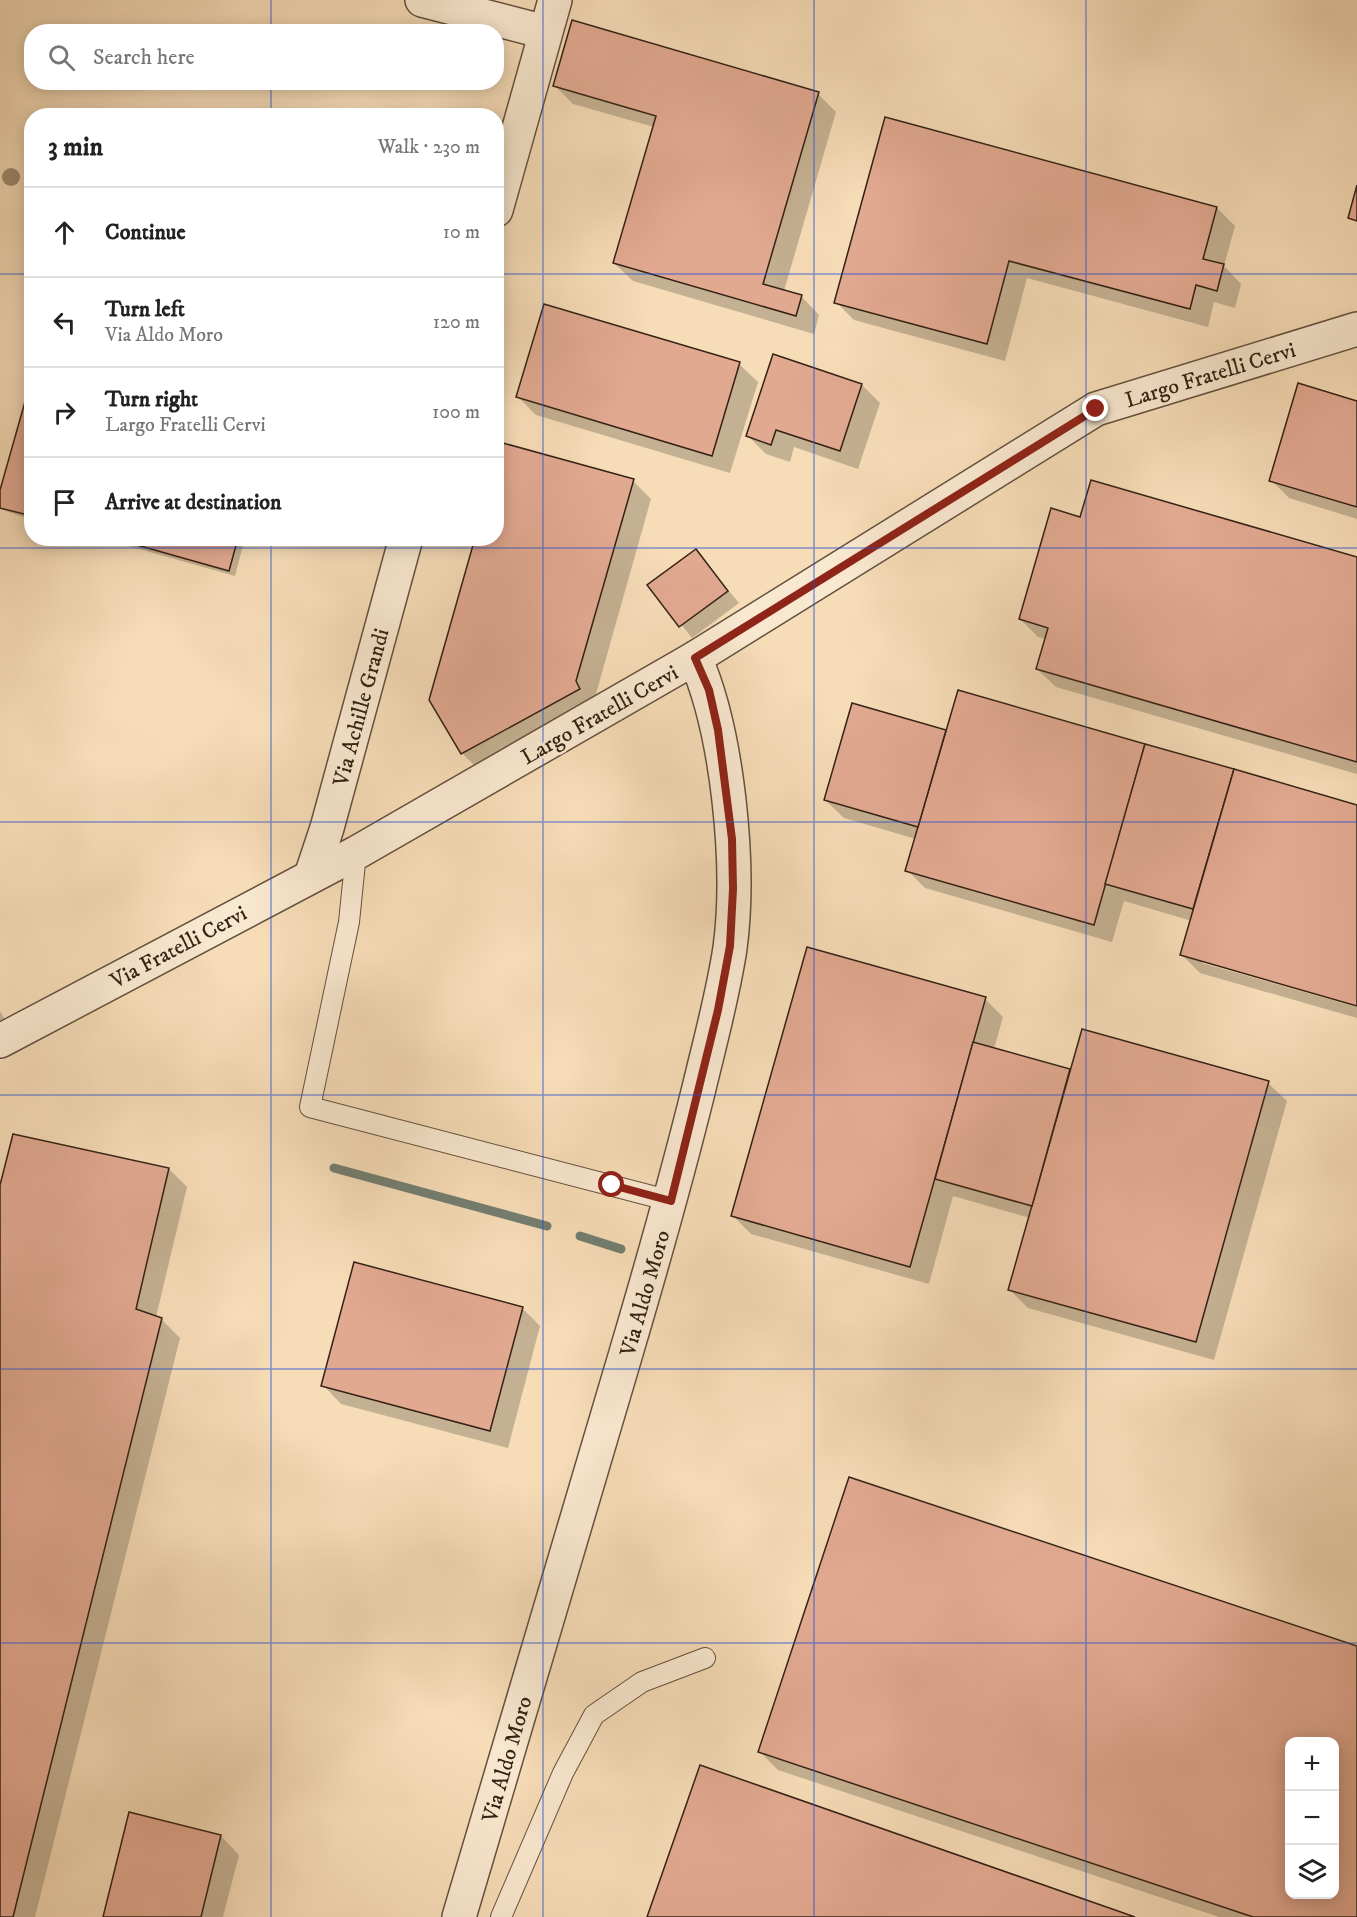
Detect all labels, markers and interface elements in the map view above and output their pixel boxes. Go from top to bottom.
search box [24,24,504,90]
icon: search [45,41,78,74]
text: Search here [93,44,195,71]
text: 3 min [48,131,103,164]
text: Walk · 230 m [378,135,480,160]
icon: ahead [48,216,81,249]
text: Continue [105,219,186,246]
text: 10 m [443,220,480,245]
text: Turn left [105,296,185,323]
icon: left [48,306,81,339]
text: 120 m [433,310,480,335]
text: Via Aldo Moro [105,323,223,348]
street label: Largo Fratelli Cervi [1122,337,1299,414]
text: Turn right [105,386,198,413]
route end [1082,395,1108,421]
icon: right [48,396,81,429]
text: 100 m [432,400,480,425]
text: Largo Fratelli Cervi [105,413,266,438]
icon: arrive [48,486,81,519]
text: Arrive at destination [105,489,282,516]
street label: Via Achille Grandi [327,626,395,790]
street label: Largo Fratelli Cervi [516,659,683,771]
street label: Via Fratelli Cervi [105,900,252,995]
route start [598,1171,624,1197]
street label: Via Aldo Moro [614,1227,676,1360]
street label: Via Aldo Moro [476,1693,538,1826]
map controls [1285,1737,1339,1899]
button: + [1285,1737,1339,1791]
button: − [1285,1791,1339,1845]
button: layers [1285,1845,1339,1899]

